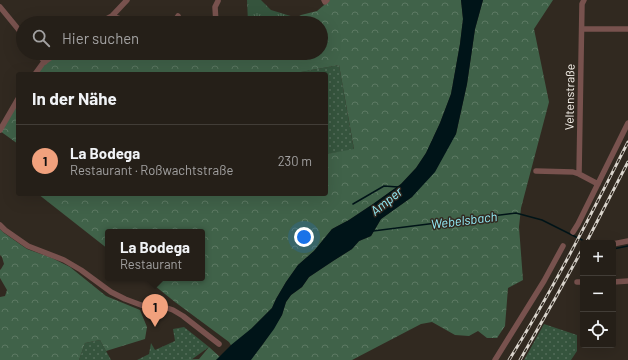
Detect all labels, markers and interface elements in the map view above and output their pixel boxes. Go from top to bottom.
search box [16,16,328,60]
icon: search [30,27,52,49]
text: Hier suchen [62,29,139,47]
street label: Veltenstraße [561,64,577,130]
text: In der Nähe [32,88,117,108]
text: La Bodega [70,144,140,162]
text: 1 [43,153,47,169]
text: 230 m [278,153,312,169]
text: Restaurant · Roßwachtstraße [70,162,233,178]
water label: Amper [367,183,405,219]
water label: Webelsbach [430,208,498,232]
your location [294,227,314,247]
popup [105,229,205,281]
text: La Bodega [120,238,190,256]
map controls [580,240,616,348]
button: + [580,240,616,276]
text: Restaurant [120,256,182,272]
button: − [580,276,616,312]
pin: 1 [142,294,168,327]
button: locate [580,312,616,348]

